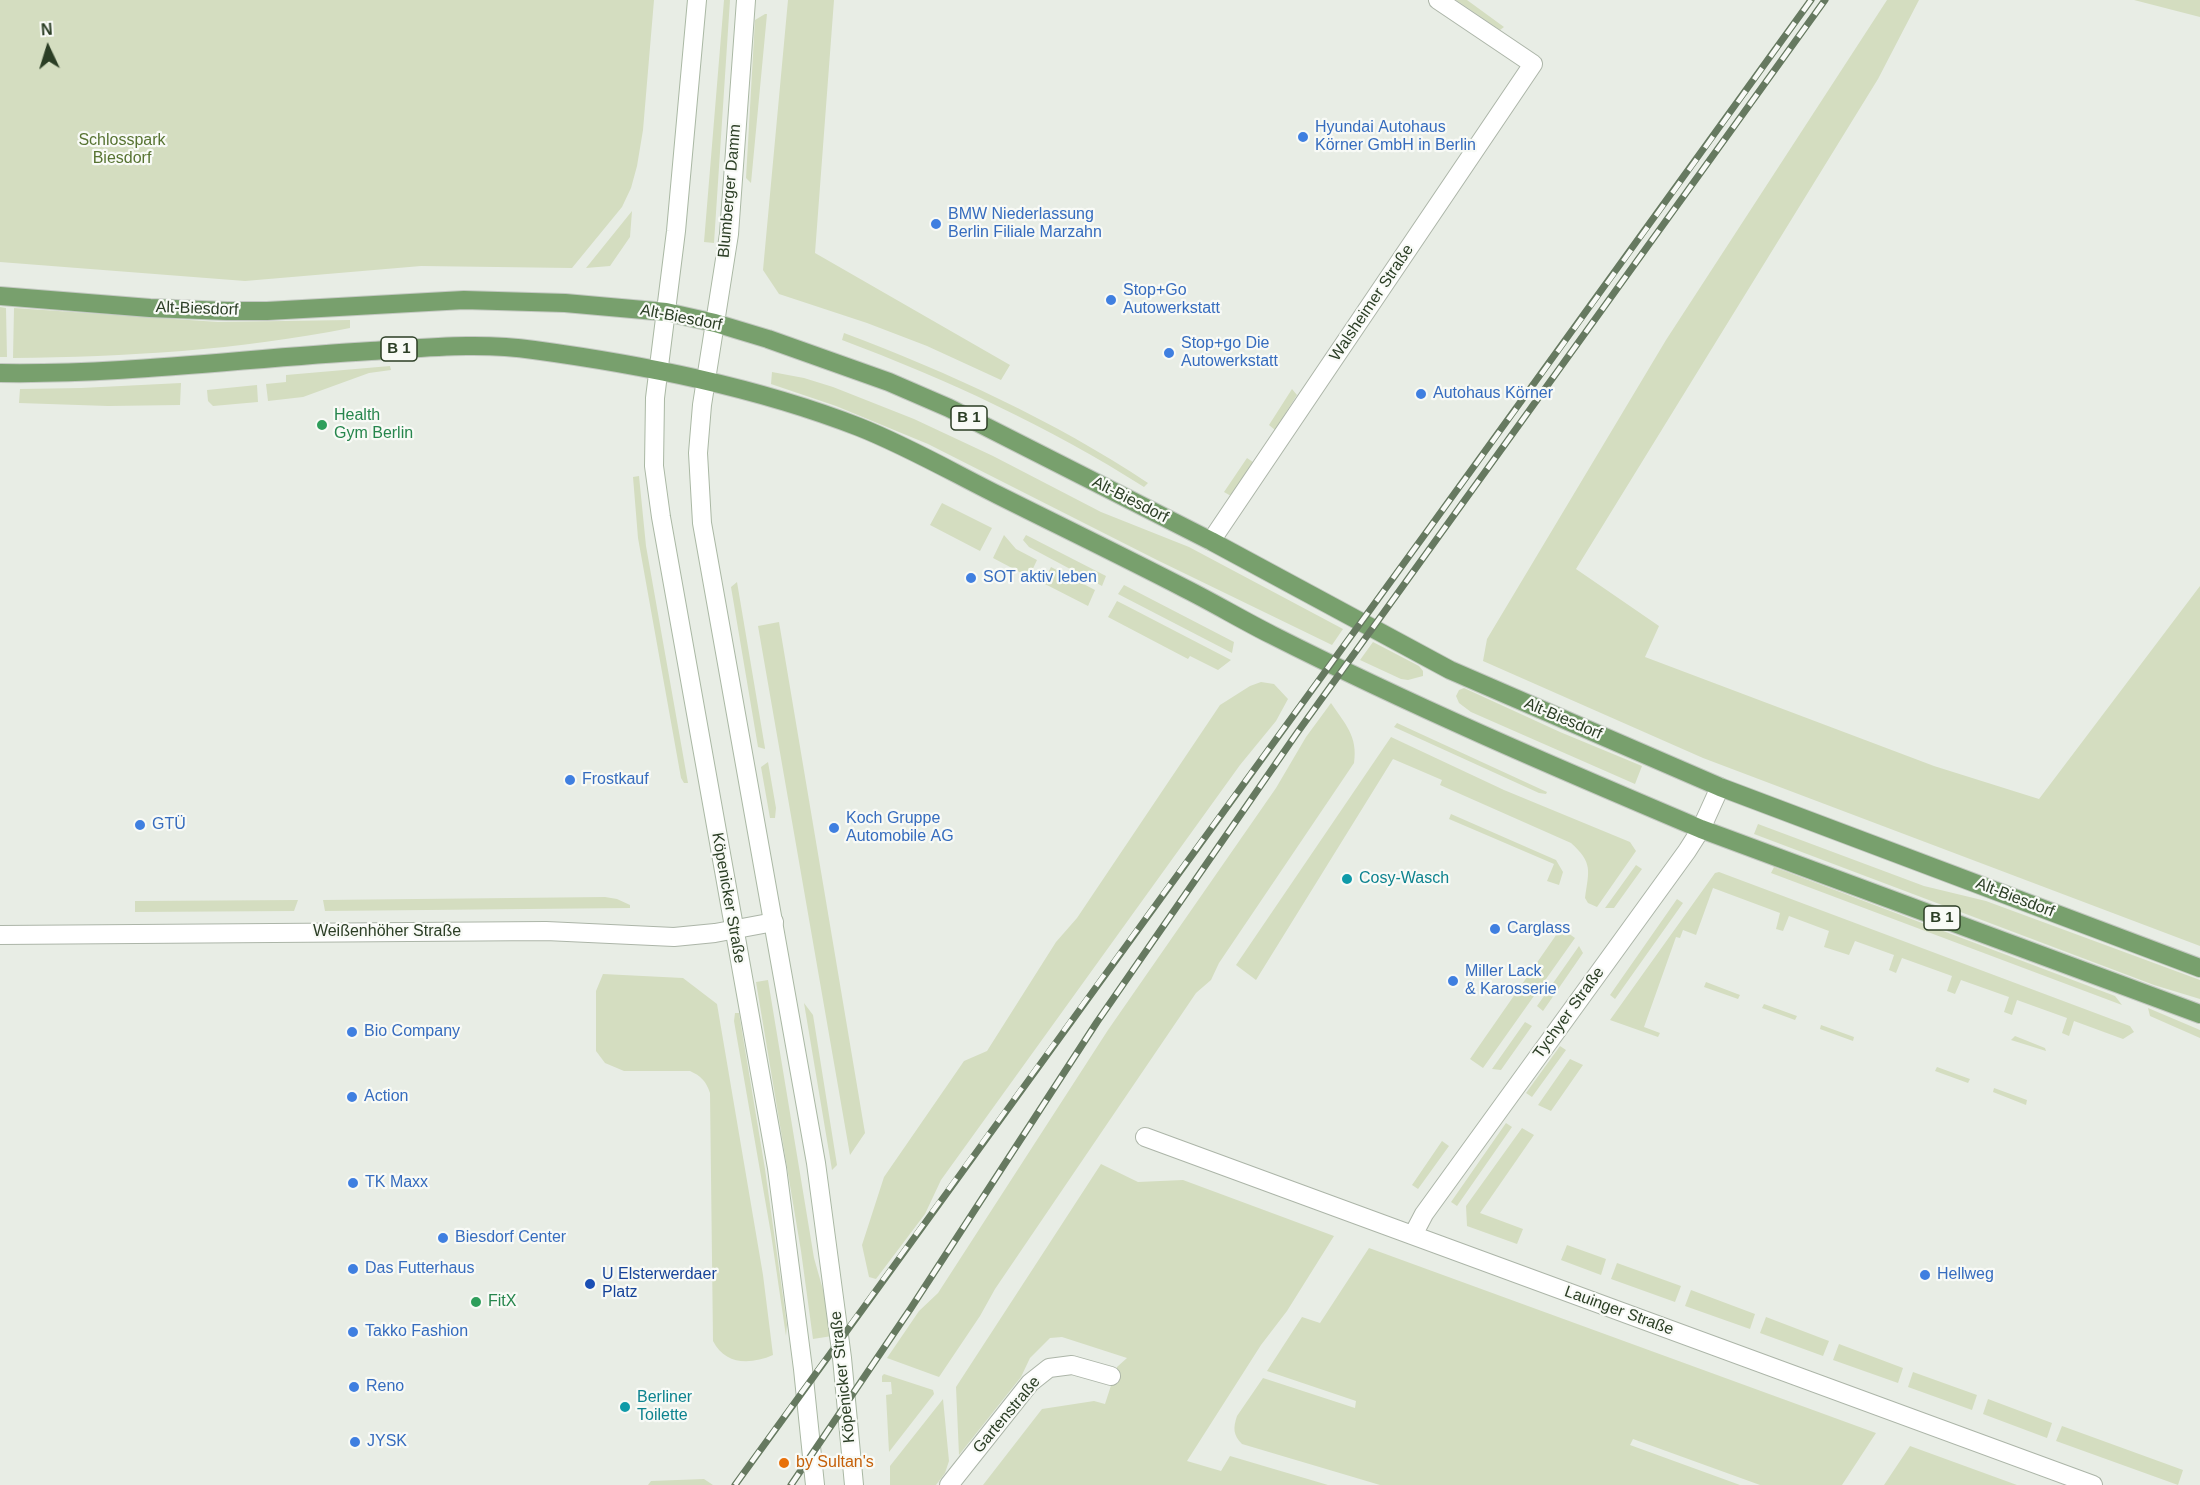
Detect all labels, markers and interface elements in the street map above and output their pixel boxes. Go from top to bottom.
north arrow [18,18,78,78]
text: N [40,21,53,38]
place label: Hyundai Autohaus Körner GmbH in Berlin [1315,118,1476,156]
street label: Blumberger Damm [715,123,745,259]
marker: Hyundai Autohaus Körner GmbH in Berlin [1296,130,1310,144]
park label: Schlosspark Biesdorf [78,131,166,169]
place label: BMW Niederlassung Berlin Filiale Marzahn [948,205,1102,243]
marker: BMW Niederlassung Berlin Filiale Marzahn [929,217,943,231]
street label: Walsheimer Straße [1326,241,1418,365]
place label: Stop+Go Autowerkstatt [1123,281,1220,319]
marker: Stop+Go Autowerkstatt [1104,293,1118,307]
street label: Alt-Biesdorf [155,298,239,320]
street label: Alt-Biesdorf [639,301,723,335]
place label: Stop+go Die Autowerkstatt [1181,334,1278,372]
road number: B 1 [381,337,417,361]
marker: Stop+go Die Autowerkstatt [1162,346,1176,360]
place label: Autohaus Körner [1433,384,1553,404]
marker: Autohaus Körner [1414,387,1428,401]
place label: Health Gym Berlin [334,406,413,444]
road number: B 1 [951,406,987,430]
marker: Health Gym Berlin [315,418,329,432]
street label: Alt-Biesdorf [1089,473,1171,527]
place label: SOT aktiv leben [983,568,1097,588]
marker: SOT aktiv leben [964,571,978,585]
street label: Alt-Biesdorf [1521,694,1605,744]
place label: Frostkauf [582,770,649,790]
marker: Frostkauf [563,773,577,787]
place label: Koch Gruppe Automobile AG [846,809,954,847]
place label: GTÜ [152,815,186,835]
marker: GTÜ [133,818,147,832]
marker: Koch Gruppe Automobile AG [827,821,841,835]
street label: Köpenicker Straße [707,831,749,965]
place label: Cosy-Wasch [1359,869,1449,889]
marker: Cosy-Wasch [1340,872,1354,886]
street label: Alt-Biesdorf [1973,874,2057,922]
road number: B 1 [1924,906,1960,930]
place label: Carglass [1507,919,1570,939]
street label: Weißenhöher Straße [313,922,461,942]
marker: Carglass [1488,922,1502,936]
place label: Miller Lack & Karosserie [1465,962,1557,1000]
street label: Tychyer Straße [1529,963,1609,1063]
marker: Miller Lack & Karosserie [1446,974,1460,988]
place label: Bio Company [364,1022,460,1042]
marker: Bio Company [345,1025,359,1039]
place label: Action [364,1087,408,1107]
marker: Action [345,1090,359,1104]
place label: TK Maxx [365,1173,428,1193]
marker: TK Maxx [346,1176,360,1190]
place label: Biesdorf Center [455,1228,566,1248]
marker: Biesdorf Center [436,1231,450,1245]
place label: Das Futterhaus [365,1259,474,1279]
marker: Das Futterhaus [346,1262,360,1276]
place label: U Elsterwerdaer Platz [602,1265,717,1303]
place label: Hellweg [1937,1265,1994,1285]
marker: Hellweg [1918,1268,1932,1282]
marker: U Elsterwerdaer Platz [583,1277,597,1291]
street label: Lauinger Straße [1562,1282,1676,1340]
place label: FitX [488,1292,516,1312]
marker: FitX [469,1295,483,1309]
street label: Köpenicker Straße [827,1310,859,1444]
place label: Takko Fashion [365,1322,468,1342]
marker: Takko Fashion [346,1325,360,1339]
street label: Gartenstraße [969,1373,1045,1457]
place label: Reno [366,1377,404,1397]
marker: Reno [347,1380,361,1394]
place label: Berliner Toilette [637,1388,692,1426]
marker: Berliner Toilette [618,1400,632,1414]
place label: JYSK [367,1432,407,1452]
marker: JYSK [348,1435,362,1449]
place label: by Sultan's [796,1453,874,1473]
marker: by Sultan's [777,1456,791,1470]

